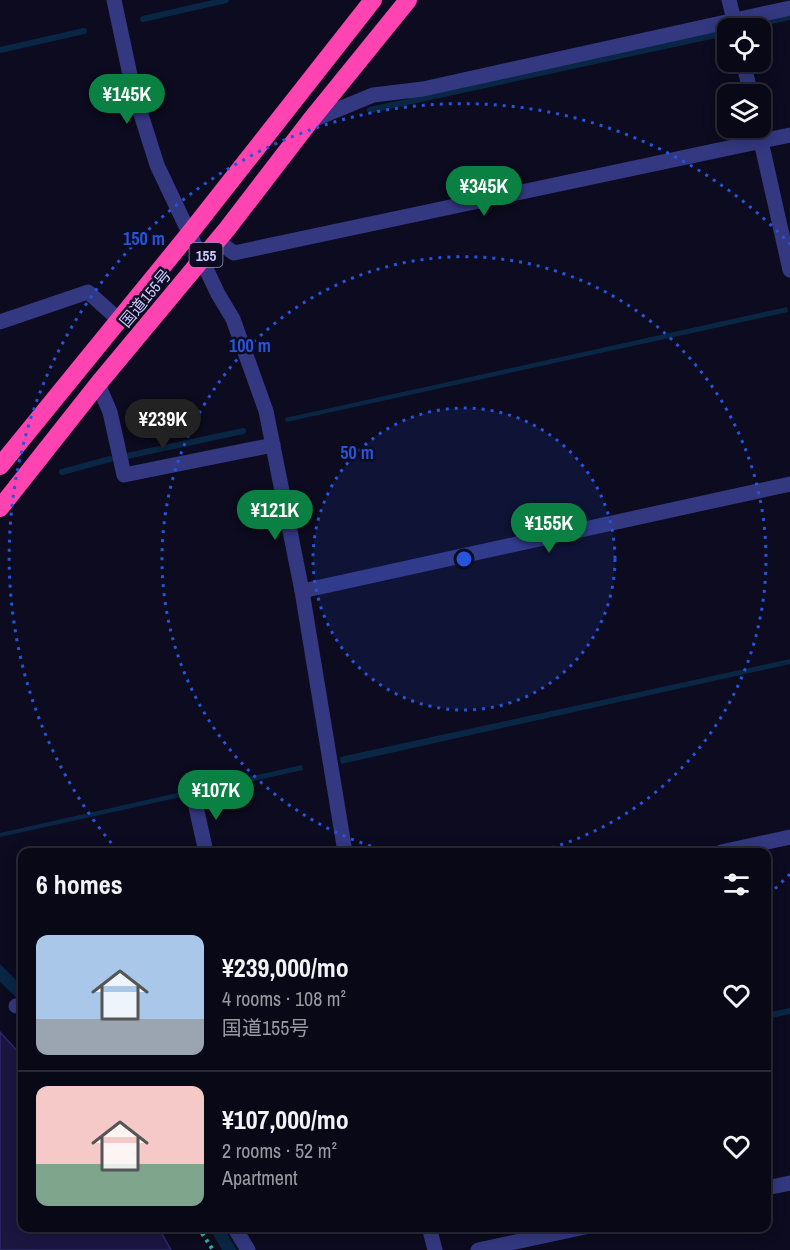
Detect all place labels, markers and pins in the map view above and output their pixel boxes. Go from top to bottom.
pin: ¥145K [85,74,169,125]
pin: ¥345K [442,166,526,217]
pin: ¥239K [121,399,205,450]
pin: ¥121K [233,490,317,541]
pin: ¥155K [507,503,591,554]
centre of rings [454,549,474,569]
pin: ¥107K [174,770,258,821]

